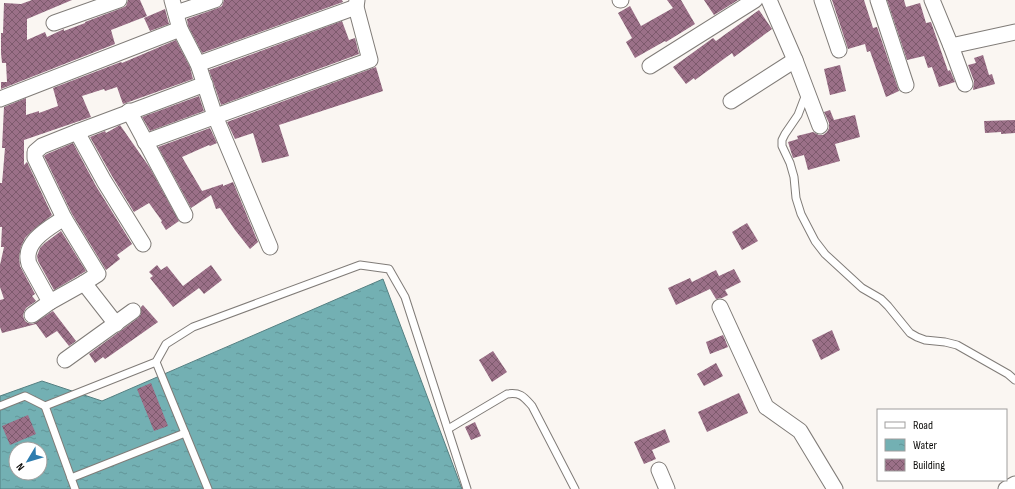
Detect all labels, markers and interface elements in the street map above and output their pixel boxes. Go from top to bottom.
legend [877,409,1007,481]
text: Road [913,418,933,433]
text: Water [913,438,937,453]
north arrow [8,441,48,481]
text: Building [913,458,945,473]
text: N [14,460,27,473]

